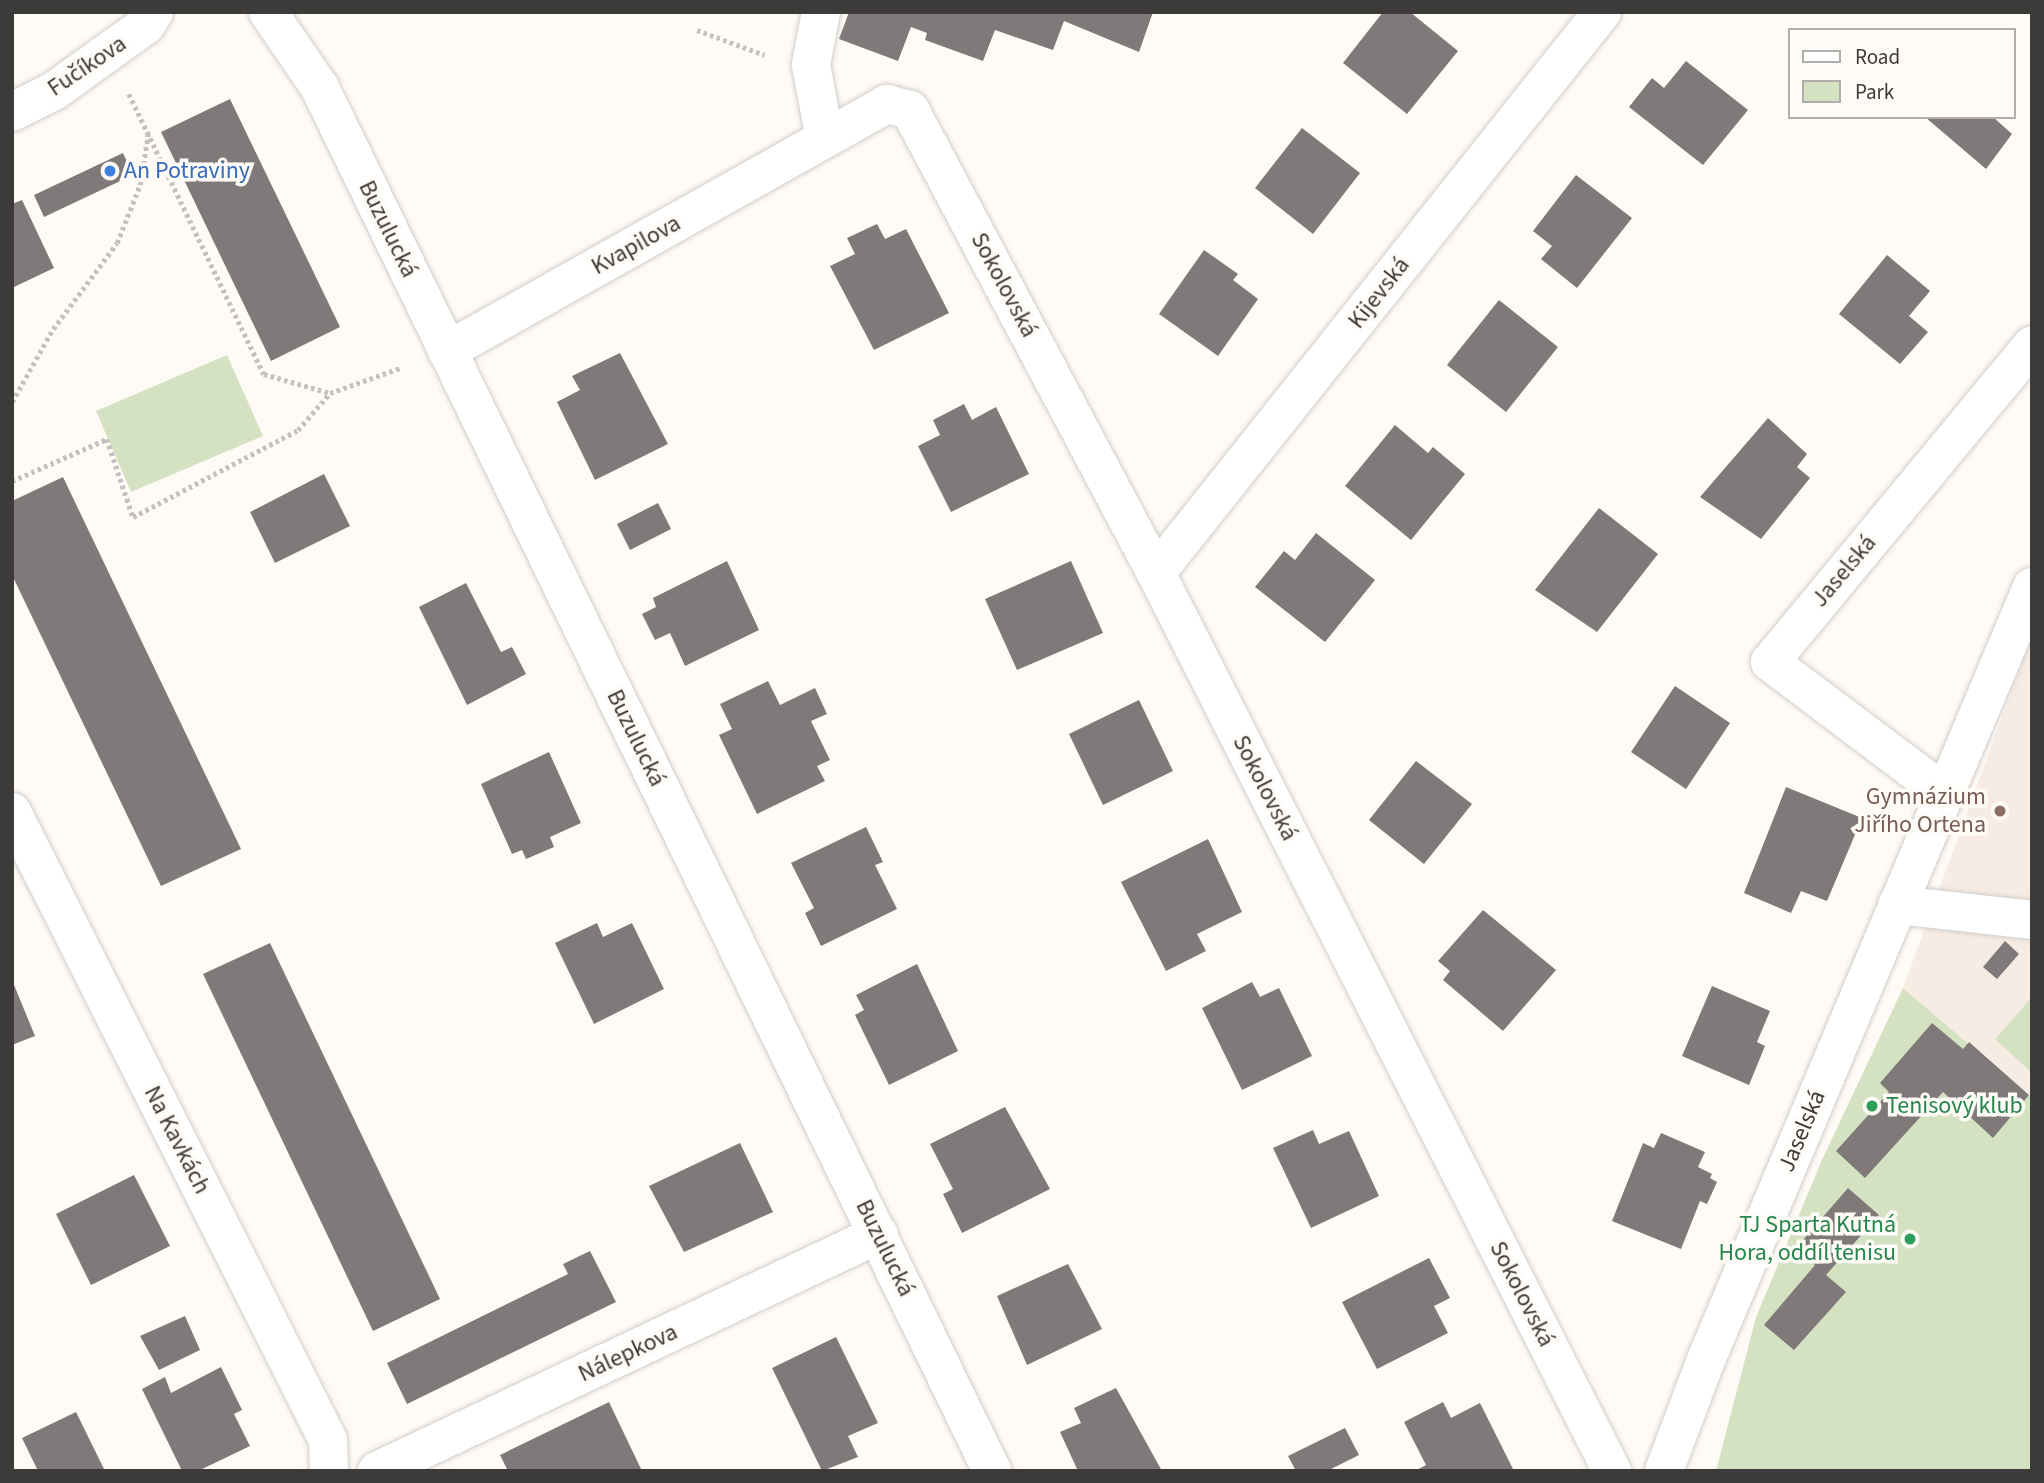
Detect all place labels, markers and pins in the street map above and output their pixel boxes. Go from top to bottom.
place label: An Potraviny [124,157,250,185]
marker: An Potraviny [102,163,118,179]
place label: Gymnázium Jiřího Ortena [1854,783,1986,839]
marker: Gymnázium Jiřího Ortena [1992,803,2008,819]
place label: Tenisový klub [1886,1092,2023,1120]
marker: Tenisový klub [1864,1098,1880,1114]
place label: TJ Sparta Kutná Hora, oddíl tenisu [1718,1211,1896,1267]
marker: TJ Sparta Kutná Hora, oddíl tenisu [1902,1231,1918,1247]

